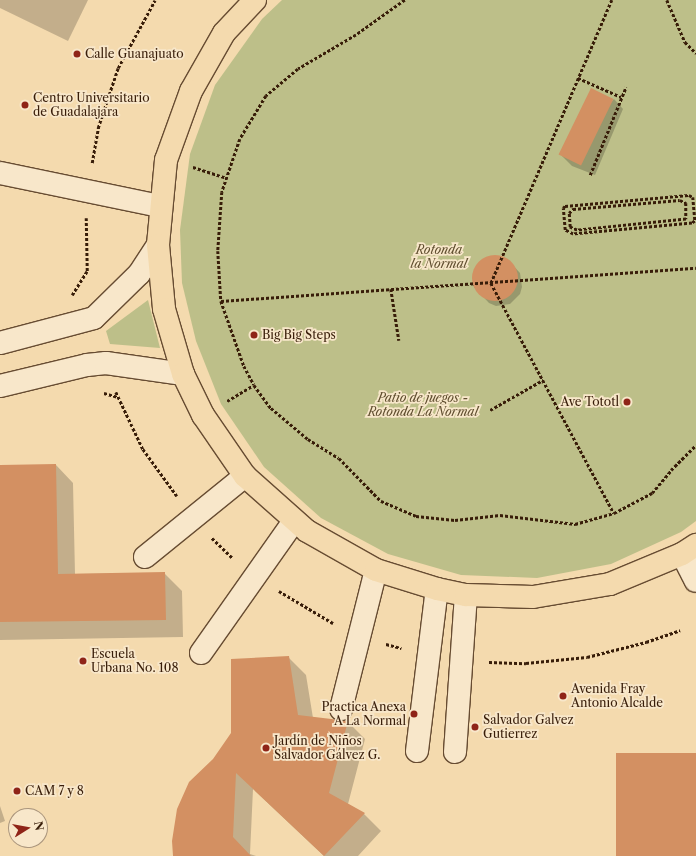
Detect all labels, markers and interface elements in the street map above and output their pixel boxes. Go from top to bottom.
place label: Calle Guanajuato [85,47,184,61]
marker: Calle Guanajuato [72,49,82,59]
place label: Centro Universitario de Guadalajara [33,91,150,119]
marker: Centro Universitario de Guadalajara [20,100,30,110]
park label: Rotonda la Normal [411,243,467,271]
place label: Big Big Steps [262,328,336,342]
marker: Big Big Steps [249,330,259,340]
park label: Patio de juegos - Rotonda La Normal [368,391,478,419]
place label: Ave Tototl [560,395,619,409]
marker: Ave Tototl [622,397,632,407]
place label: Escuela Urbana No. 108 [91,647,179,675]
marker: Escuela Urbana No. 108 [78,656,88,666]
place label: Avenida Fray Antonio Alcalde [571,682,663,710]
marker: Avenida Fray Antonio Alcalde [558,691,568,701]
place label: Practica Anexa A La Normal [321,700,406,728]
marker: Practica Anexa A La Normal [409,709,419,719]
place label: Salvador Galvez Gutierrez [483,713,574,741]
marker: Salvador Galvez Gutierrez [470,722,480,732]
place label: Jardín de Niños Salvador Gálvez G. [274,734,381,762]
marker: Jardín de Niños Salvador Gálvez G. [261,743,271,753]
place label: CAM 7 y 8 [25,784,85,798]
marker: CAM 7 y 8 [12,786,22,796]
north arrow [8,808,48,848]
text: N [31,820,47,832]

